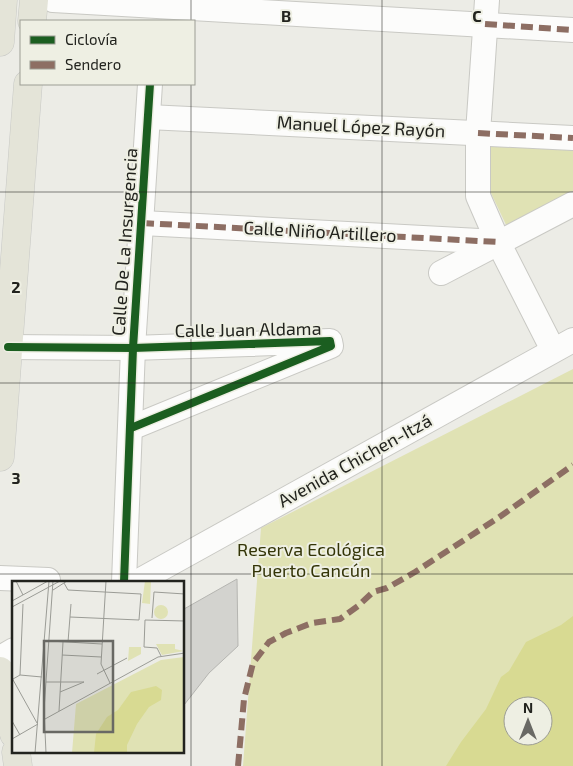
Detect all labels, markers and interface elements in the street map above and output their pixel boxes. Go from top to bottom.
text: B [281,6,291,25]
text: C [472,6,482,25]
legend [20,20,195,85]
text: Ciclovía [65,30,117,48]
text: Sendero [65,55,121,73]
street label: Manuel López Rayón [276,111,446,141]
street label: Calle De La Insurgencia [106,147,142,337]
street label: Calle Niño Artillero [243,216,397,246]
text: 2 [11,277,21,296]
street label: Calle Juan Aldama [174,317,322,341]
street label: Avenida Chichen-Itzá [274,409,435,512]
text: 3 [11,468,21,487]
park label: Reserva Ecológica Puerto Cancún [237,538,385,581]
inset map [12,581,185,754]
north arrow [503,696,553,746]
text: N [523,699,533,716]

